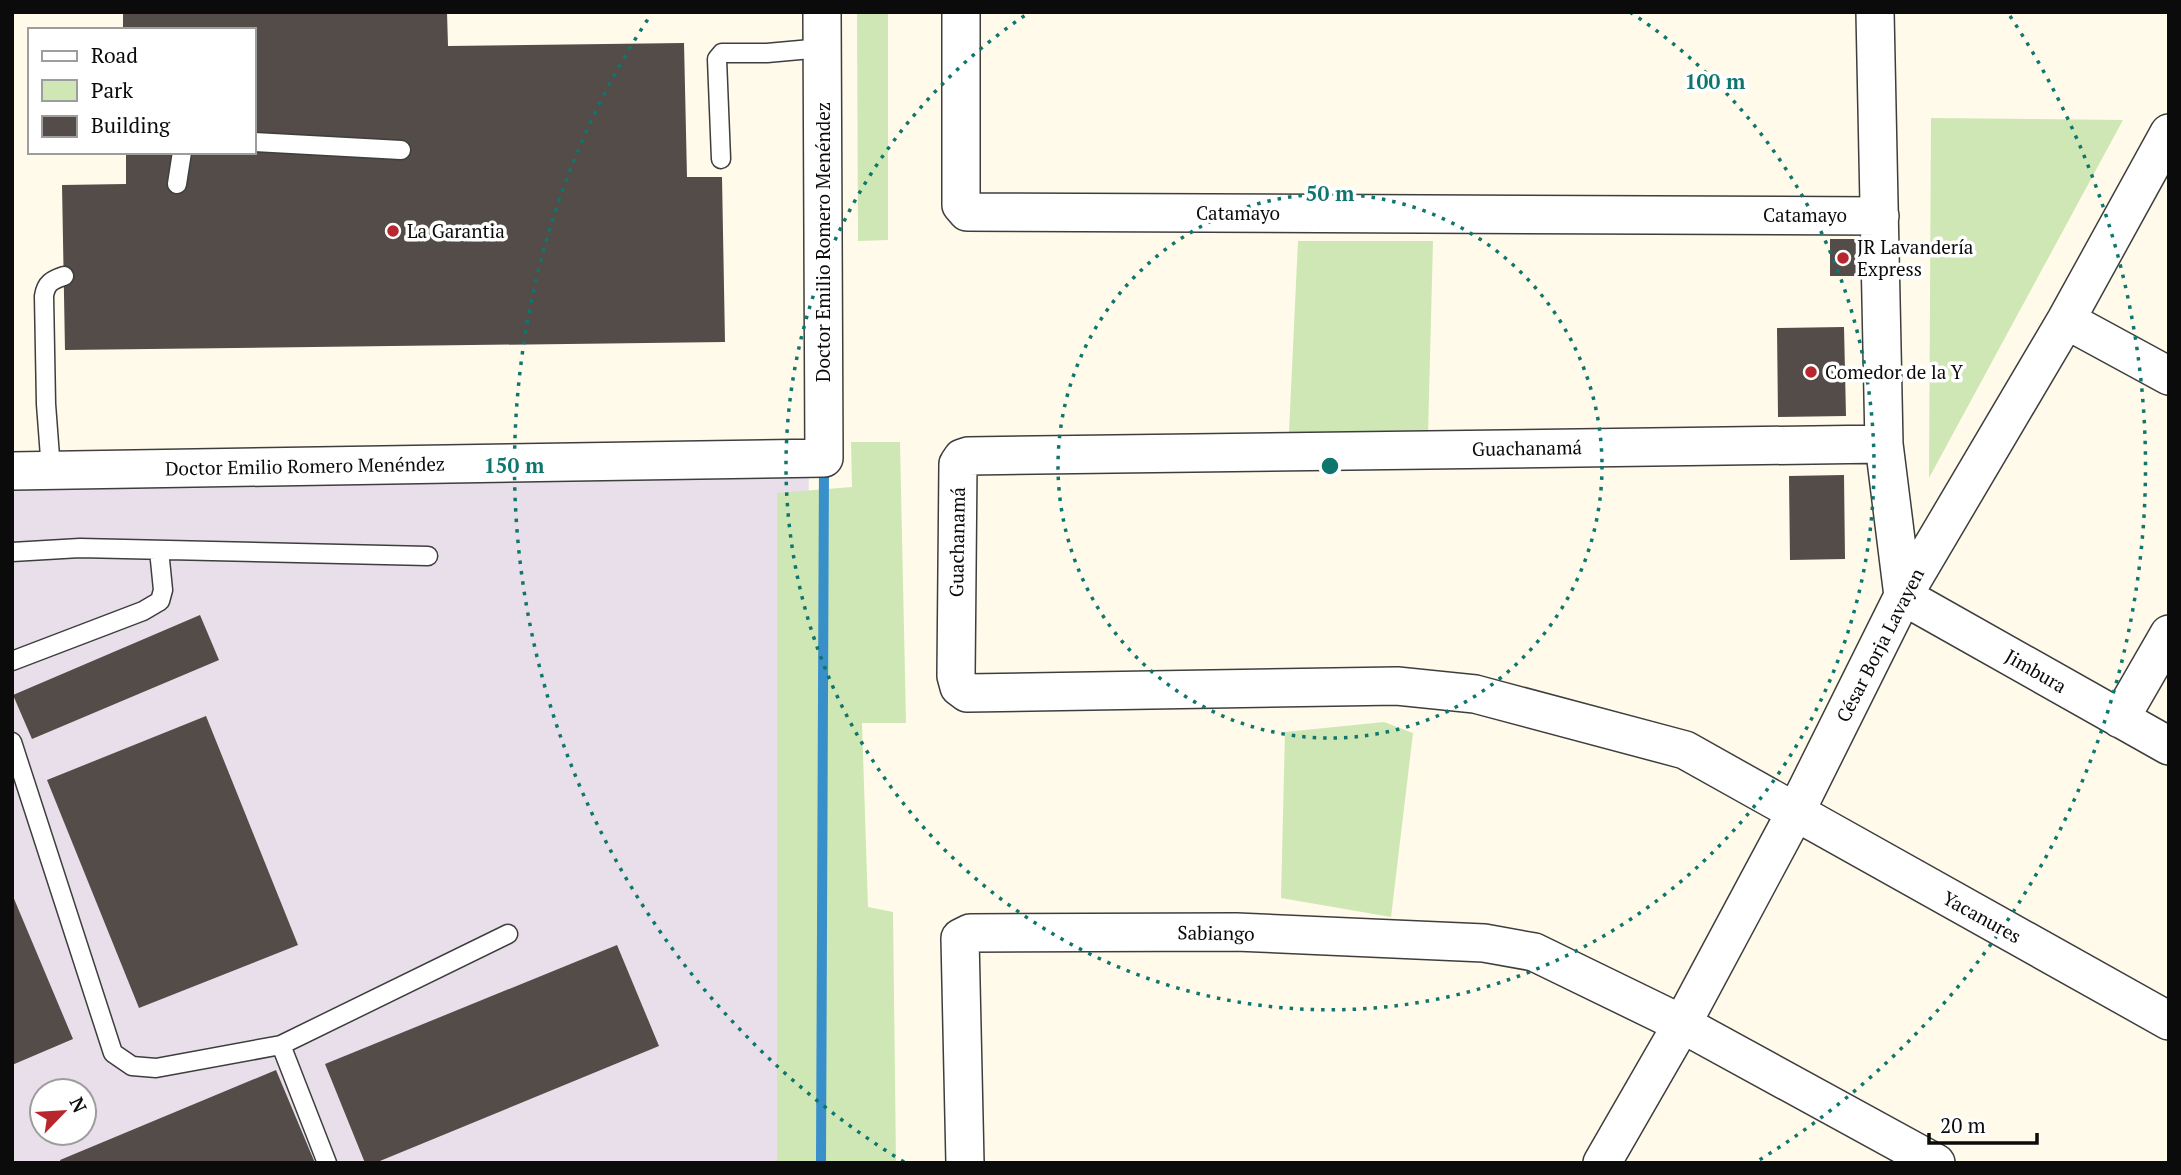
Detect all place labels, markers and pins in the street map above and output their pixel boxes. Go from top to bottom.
place label: La Garantia [407,218,505,243]
marker: La Garantia [385,223,401,239]
place label: JR Lavandería Express [1857,234,1974,281]
marker: JR Lavandería Express [1835,250,1851,266]
place label: Comedor de la Y [1825,359,1964,384]
marker: Comedor de la Y [1803,364,1819,380]
centre of rings [1318,454,1342,478]

